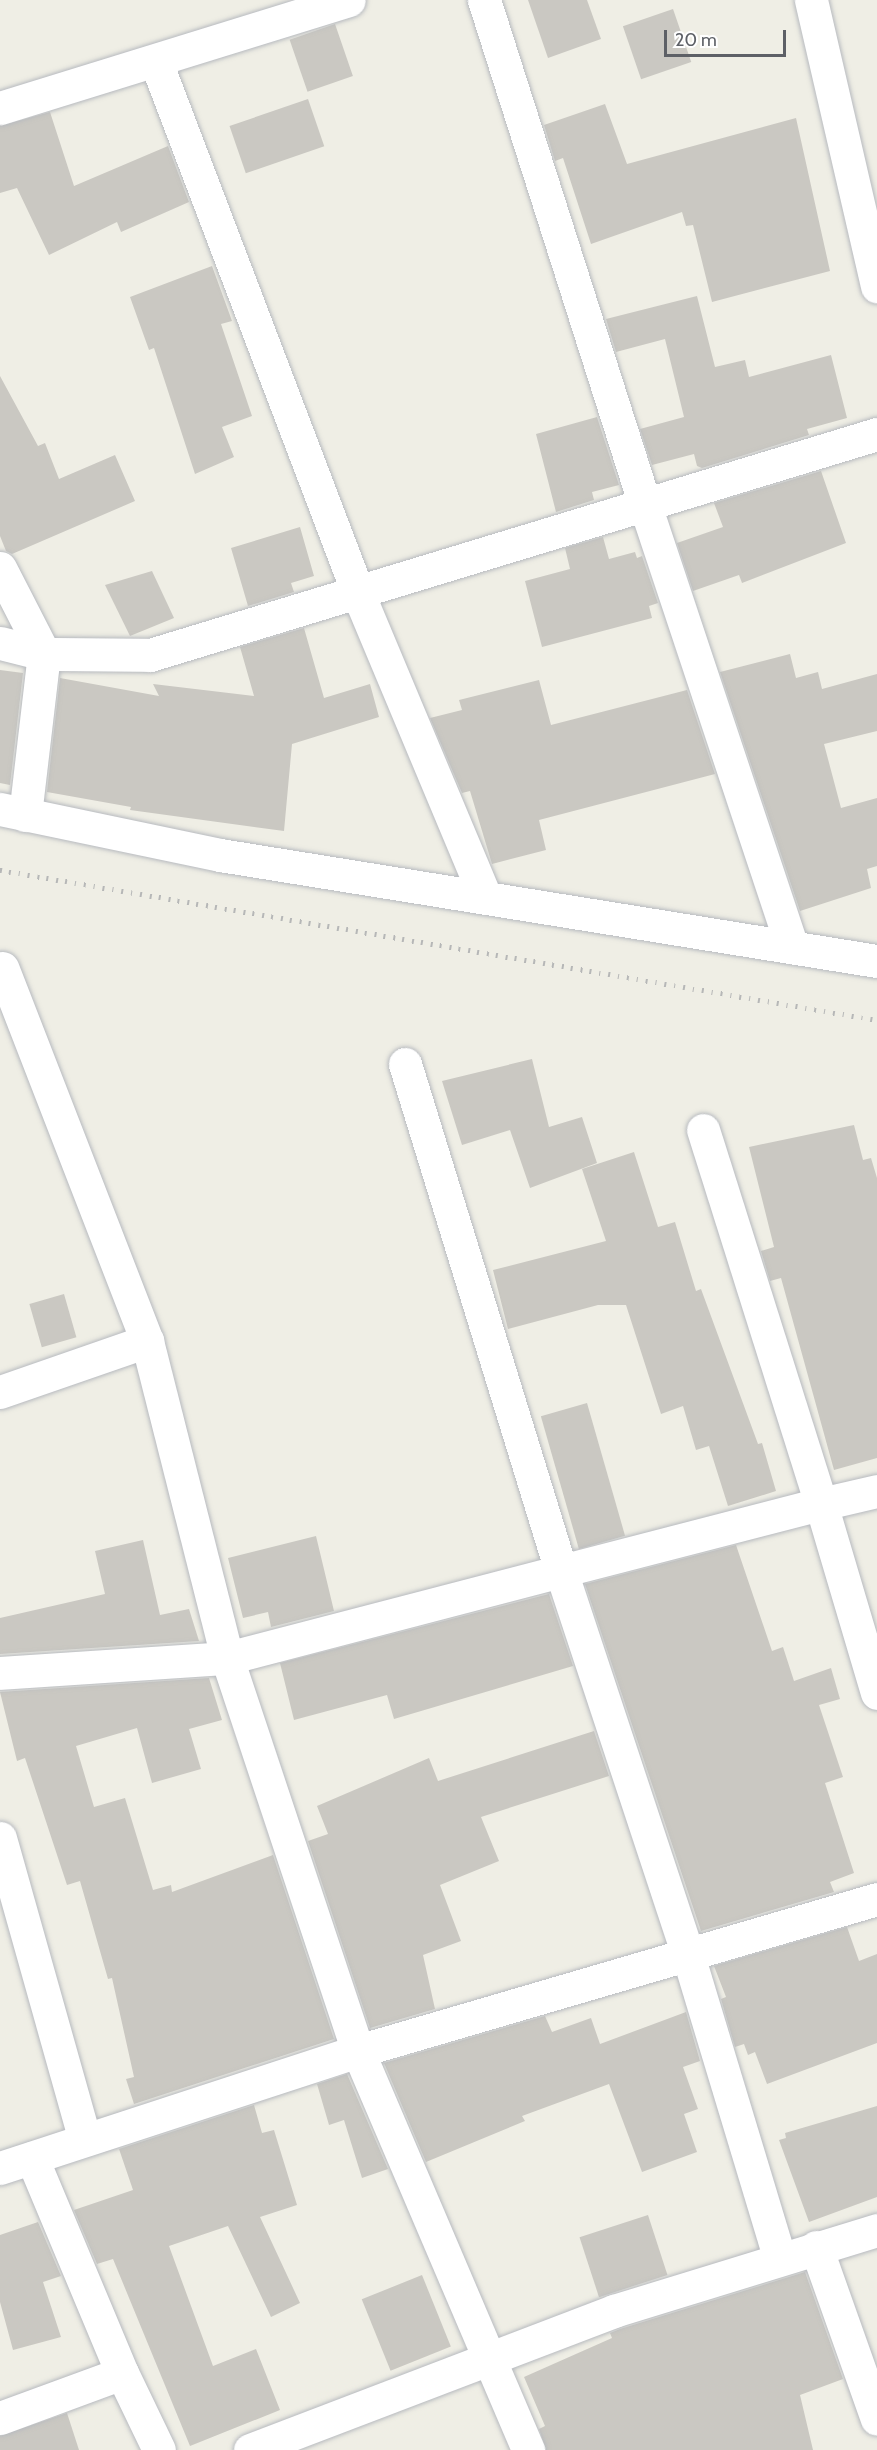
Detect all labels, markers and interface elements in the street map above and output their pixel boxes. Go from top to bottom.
scale bar [667,18,788,56]
text: 20 m [675,29,717,51]

